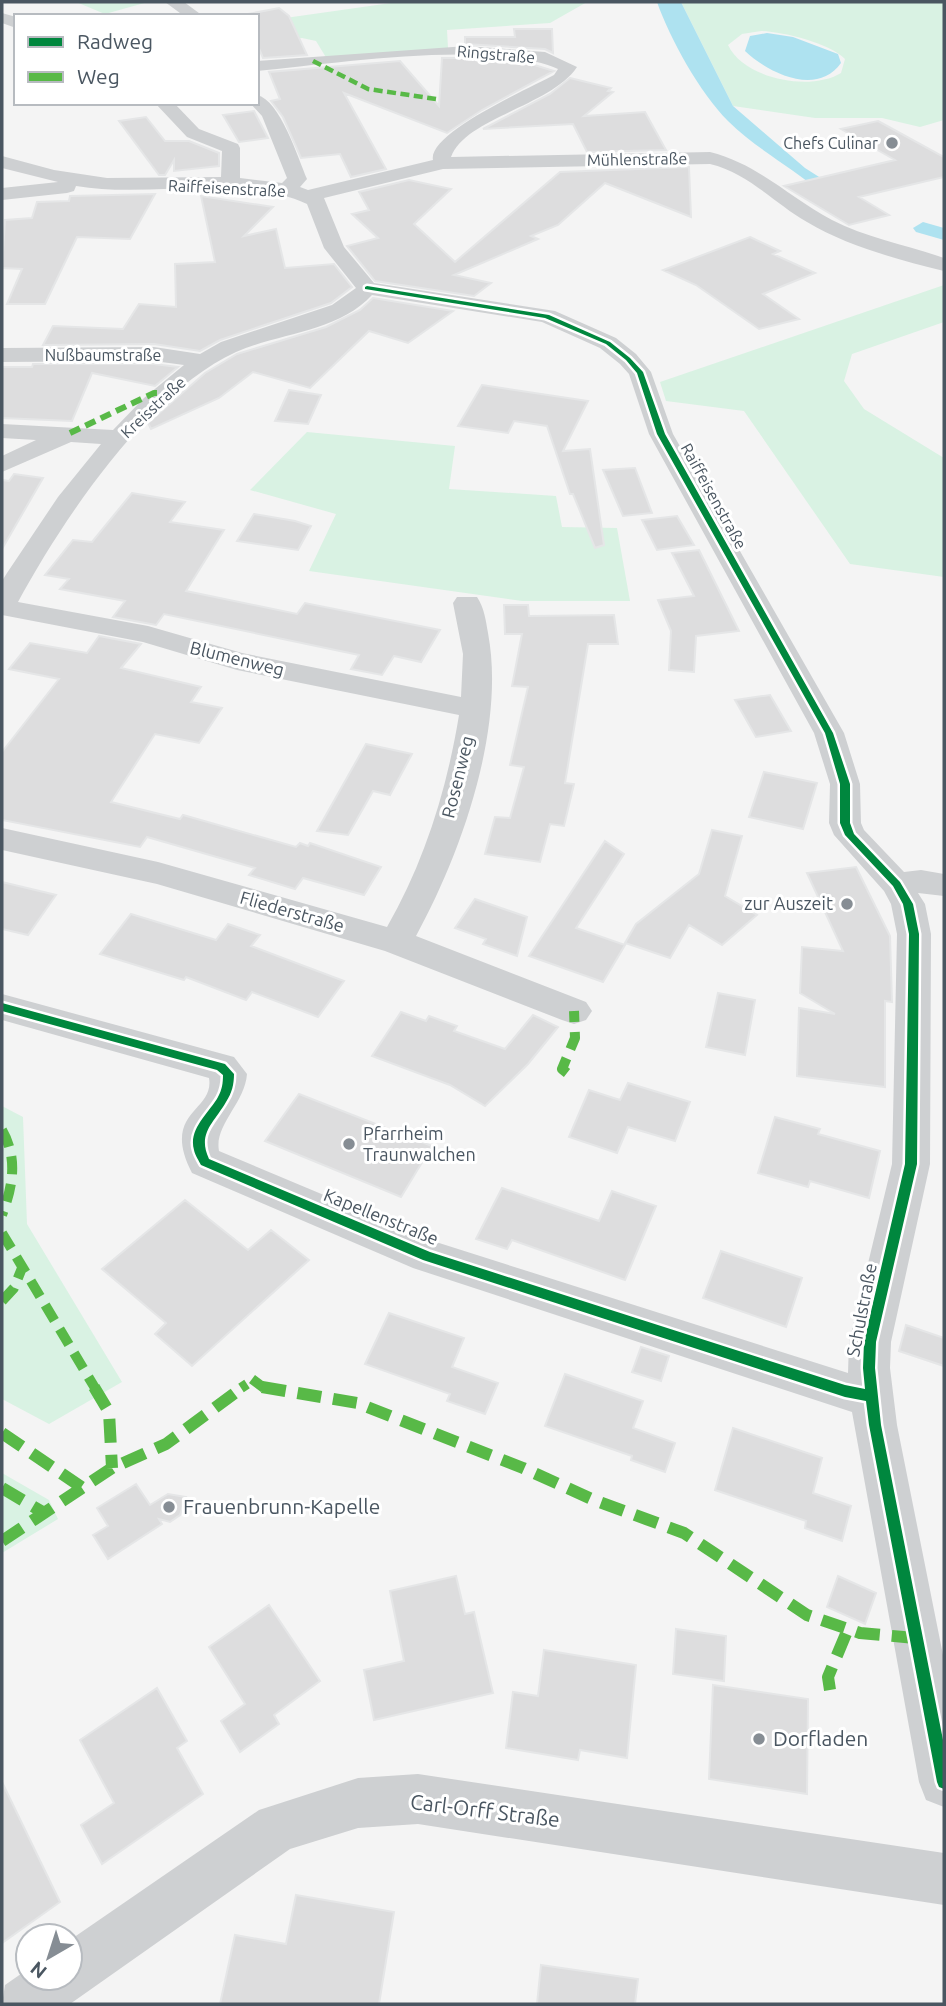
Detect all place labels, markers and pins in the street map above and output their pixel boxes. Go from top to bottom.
place label: Chefs Culinar [783,134,878,152]
marker: Chefs Culinar [884,135,900,151]
place label: zur Auszeit [744,893,833,913]
marker: zur Auszeit [839,896,855,912]
place label: Pfarrheim Traunwalchen [363,1123,476,1164]
marker: Pfarrheim Traunwalchen [341,1136,357,1152]
place label: Frauenbrunn-Kapelle [183,1494,380,1518]
marker: Frauenbrunn-Kapelle [161,1499,177,1515]
place label: Dorfladen [773,1726,868,1750]
marker: Dorfladen [751,1731,767,1747]

